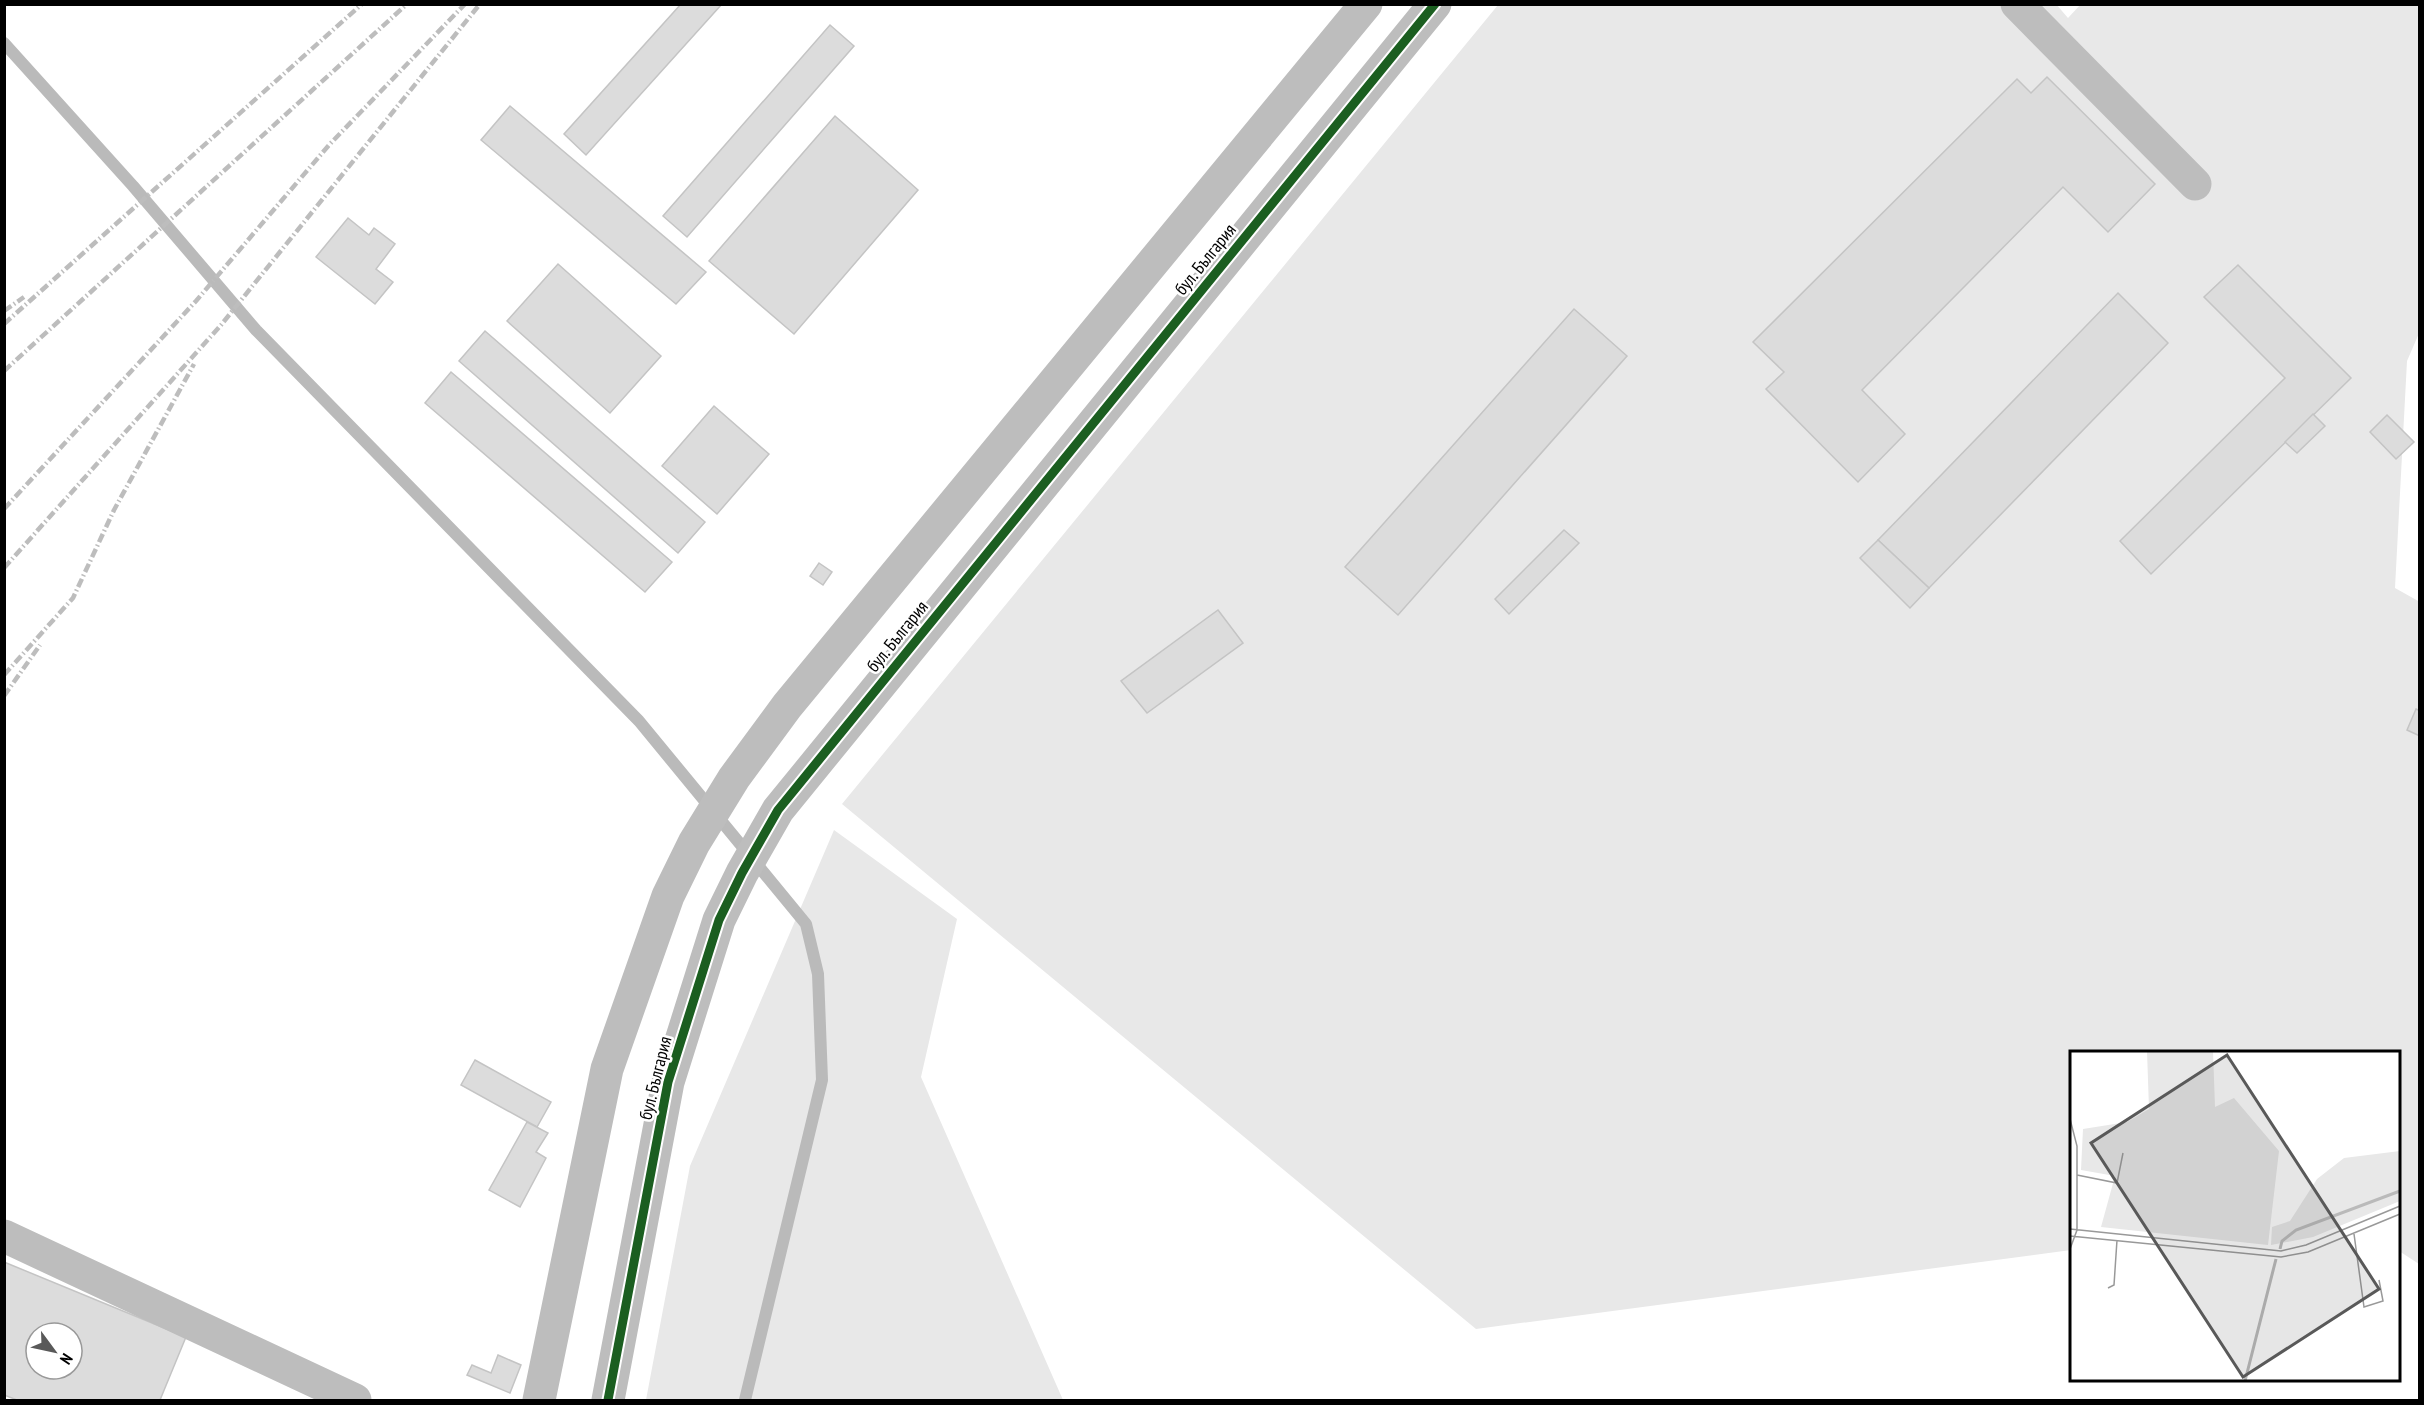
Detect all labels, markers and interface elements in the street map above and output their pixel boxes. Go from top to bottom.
street label: бул. България [1169,219,1241,299]
street label: бул. България [861,596,933,676]
street label: бул. България [634,1034,676,1122]
inset map [2070,1051,2400,1381]
north arrow [24,1321,84,1381]
text: N [56,1350,77,1368]

